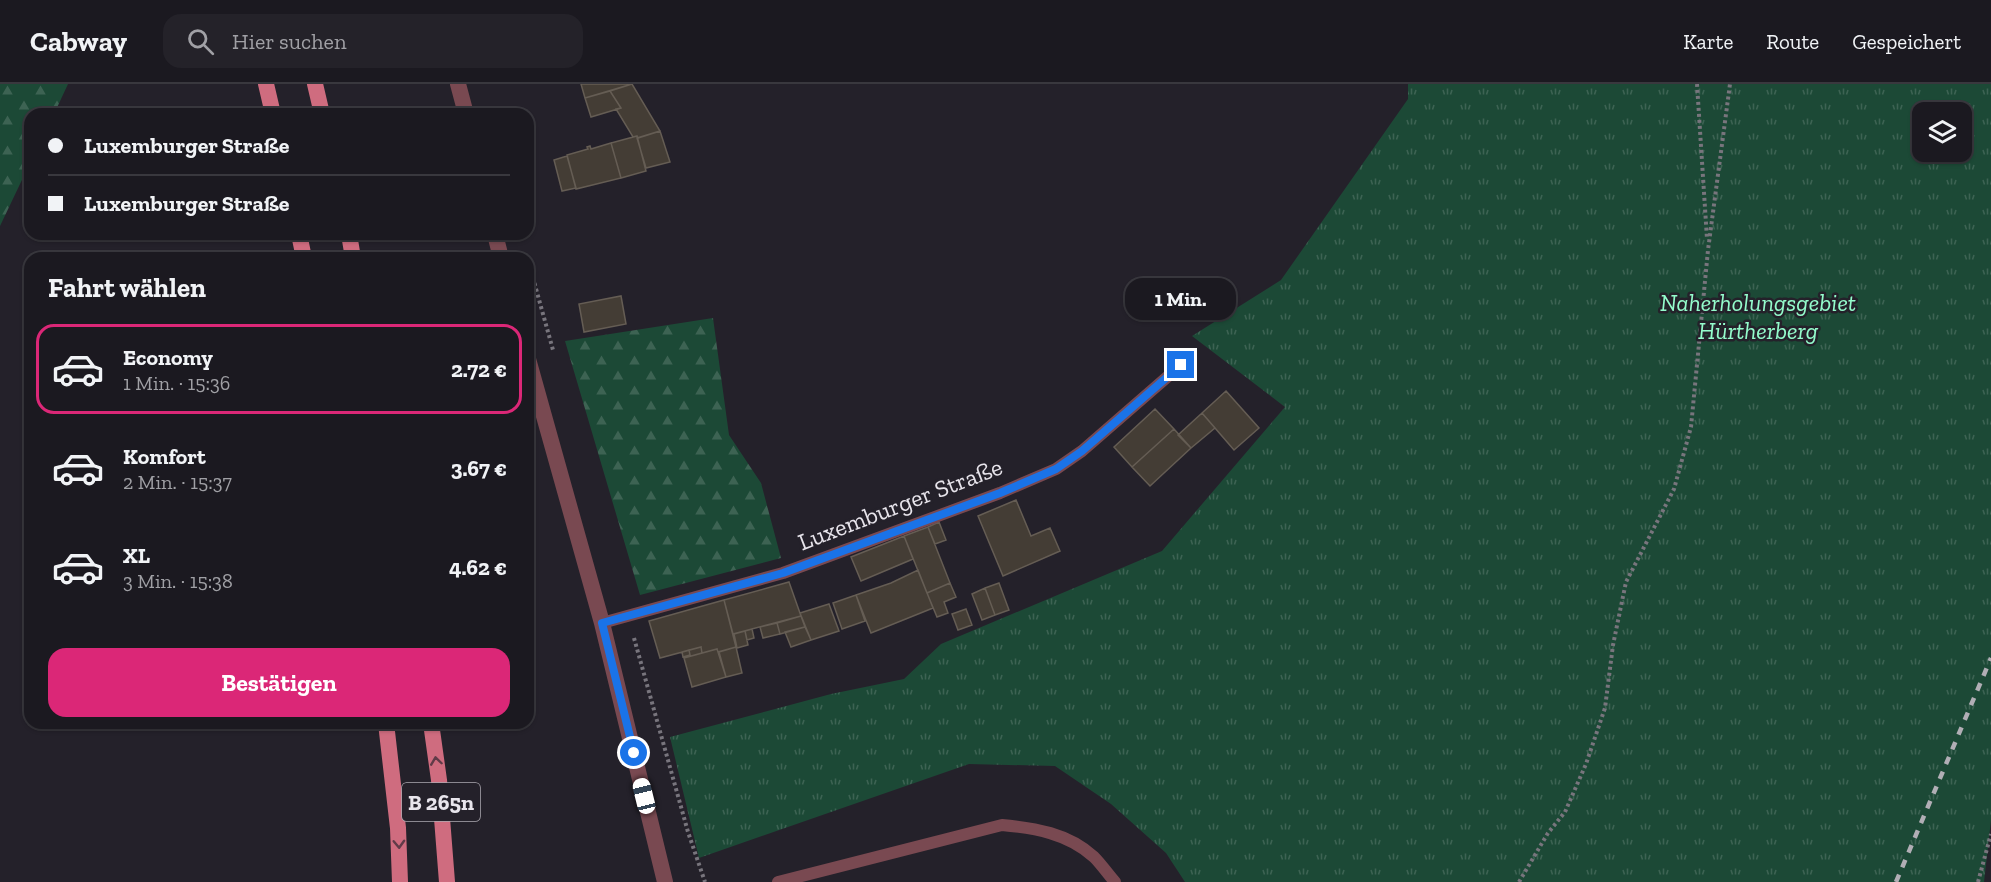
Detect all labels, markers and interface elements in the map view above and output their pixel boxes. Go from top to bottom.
search box [163,14,583,68]
text: Cabway [30,25,127,58]
icon: search [184,25,217,58]
text: Hier suchen [232,28,347,55]
text: Karte [1683,29,1733,54]
text: Route [1766,29,1819,54]
text: Gespeichert [1852,29,1961,54]
map controls [1912,102,1972,162]
button: layers [1912,102,1972,162]
text: Luxemburger Straße [84,132,289,159]
text: Luxemburger Straße [84,190,289,217]
text: Fahrt wählen [48,272,206,304]
callout: 1 Min. [1126,278,1236,320]
text: 1 Min. [1154,287,1207,311]
park label: Naherholungsgebiet Hürtherberg [1660,288,1856,345]
icon: car [51,342,105,396]
text: Economy [123,344,213,371]
route end [1167,351,1194,378]
text: 2.72 € [451,356,507,383]
text: 1 Min. · 15:36 [123,371,230,395]
icon: car [51,441,105,495]
text: Komfort [123,443,206,470]
street label: Luxemburger Straße [794,452,1006,556]
text: 3.67 € [451,455,507,482]
text: 2 Min. · 15:37 [123,470,232,494]
icon: car [51,540,105,594]
text: XL [123,542,150,569]
text: 4.62 € [449,554,507,581]
text: 3 Min. · 15:38 [123,569,233,593]
button: Bestätigen [48,648,510,717]
route start [620,739,647,766]
one-way arrow [431,756,443,766]
car [631,776,657,816]
road number: B 265n [402,783,480,821]
one-way arrow [392,839,405,848]

